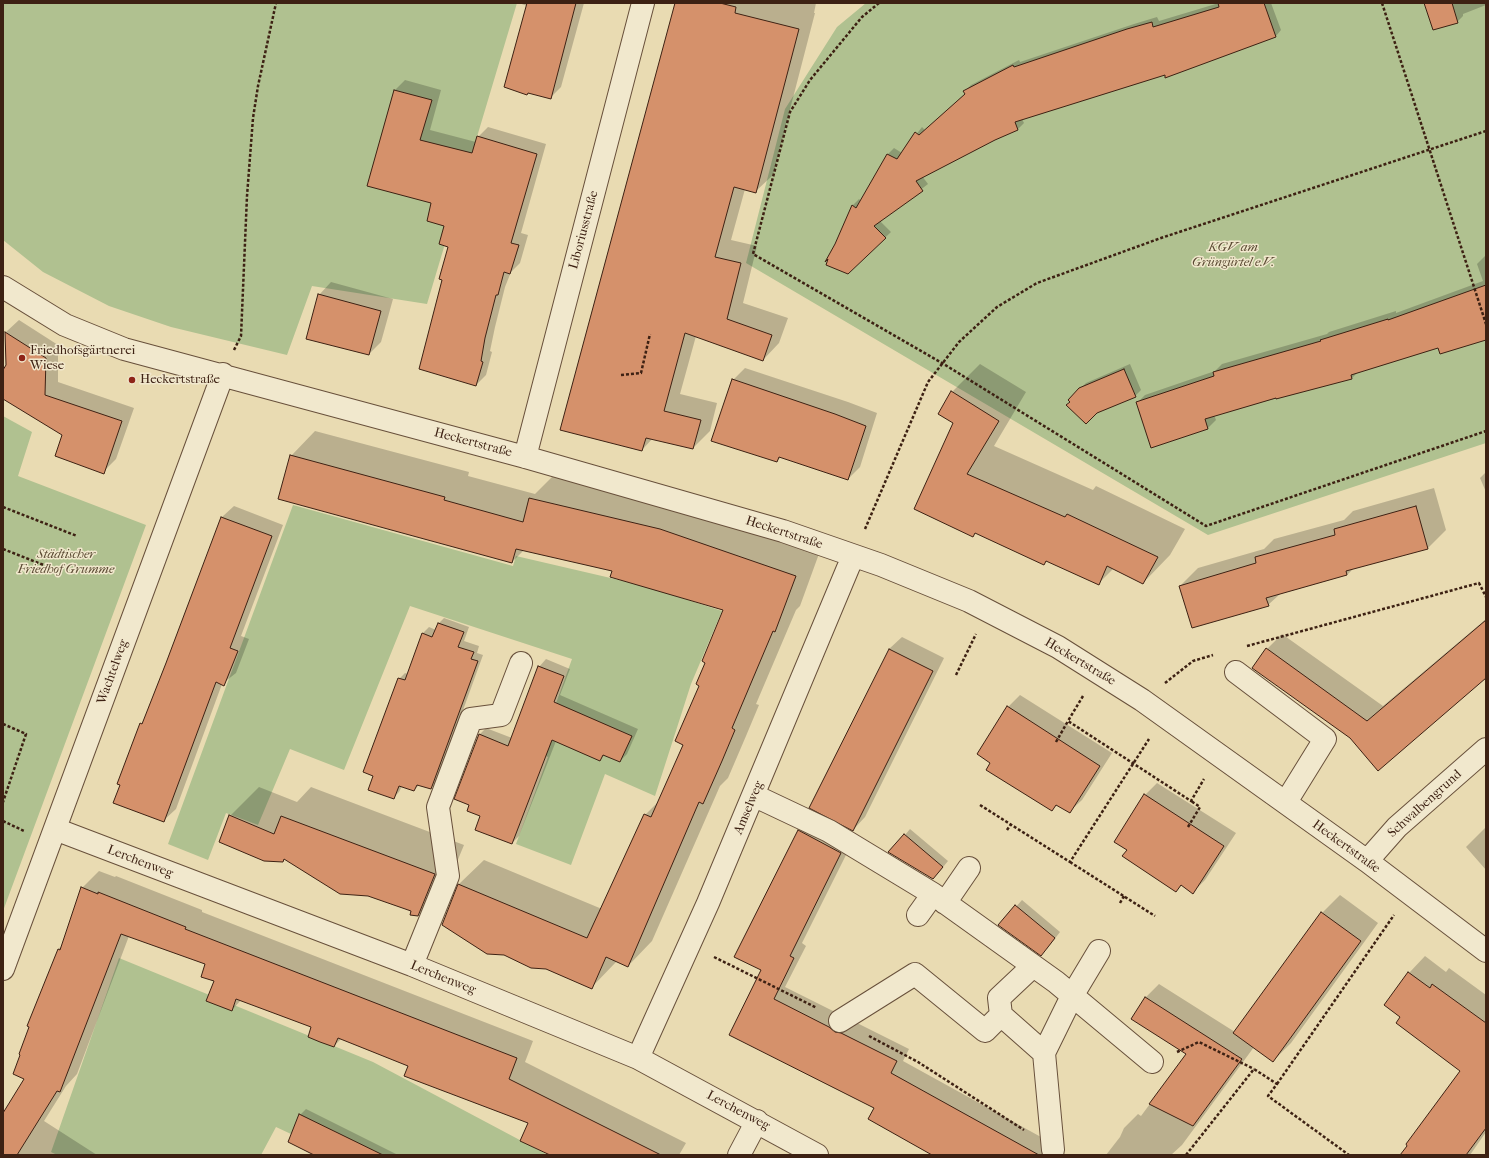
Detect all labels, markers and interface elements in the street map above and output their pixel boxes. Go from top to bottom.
street label: Liboriusstraße [566,189,602,271]
park label: KGV am Grüngürtel e.V. [1192,240,1274,271]
place label: Friedhofsgärtnerei Wiese [30,343,135,374]
marker: Friedhofsgärtnerei Wiese [17,353,27,363]
place label: Heckertstraße [140,372,220,388]
marker: Heckertstraße [127,375,137,385]
street label: Heckertstraße [432,425,514,461]
street label: Heckertstraße [744,513,824,553]
park label: Städtischer Friedhof Grumme [18,547,114,578]
street label: Heckertstraße [1042,635,1118,689]
street label: Wachtelweg [94,637,132,707]
street label: Schwalbengrund [1385,767,1465,841]
street label: Amselweg [731,779,767,837]
street label: Heckertstraße [1309,817,1383,877]
street label: Lerchenweg [105,842,175,882]
street label: Lerchenweg [408,958,478,998]
street label: Lerchenweg [704,1088,772,1134]

